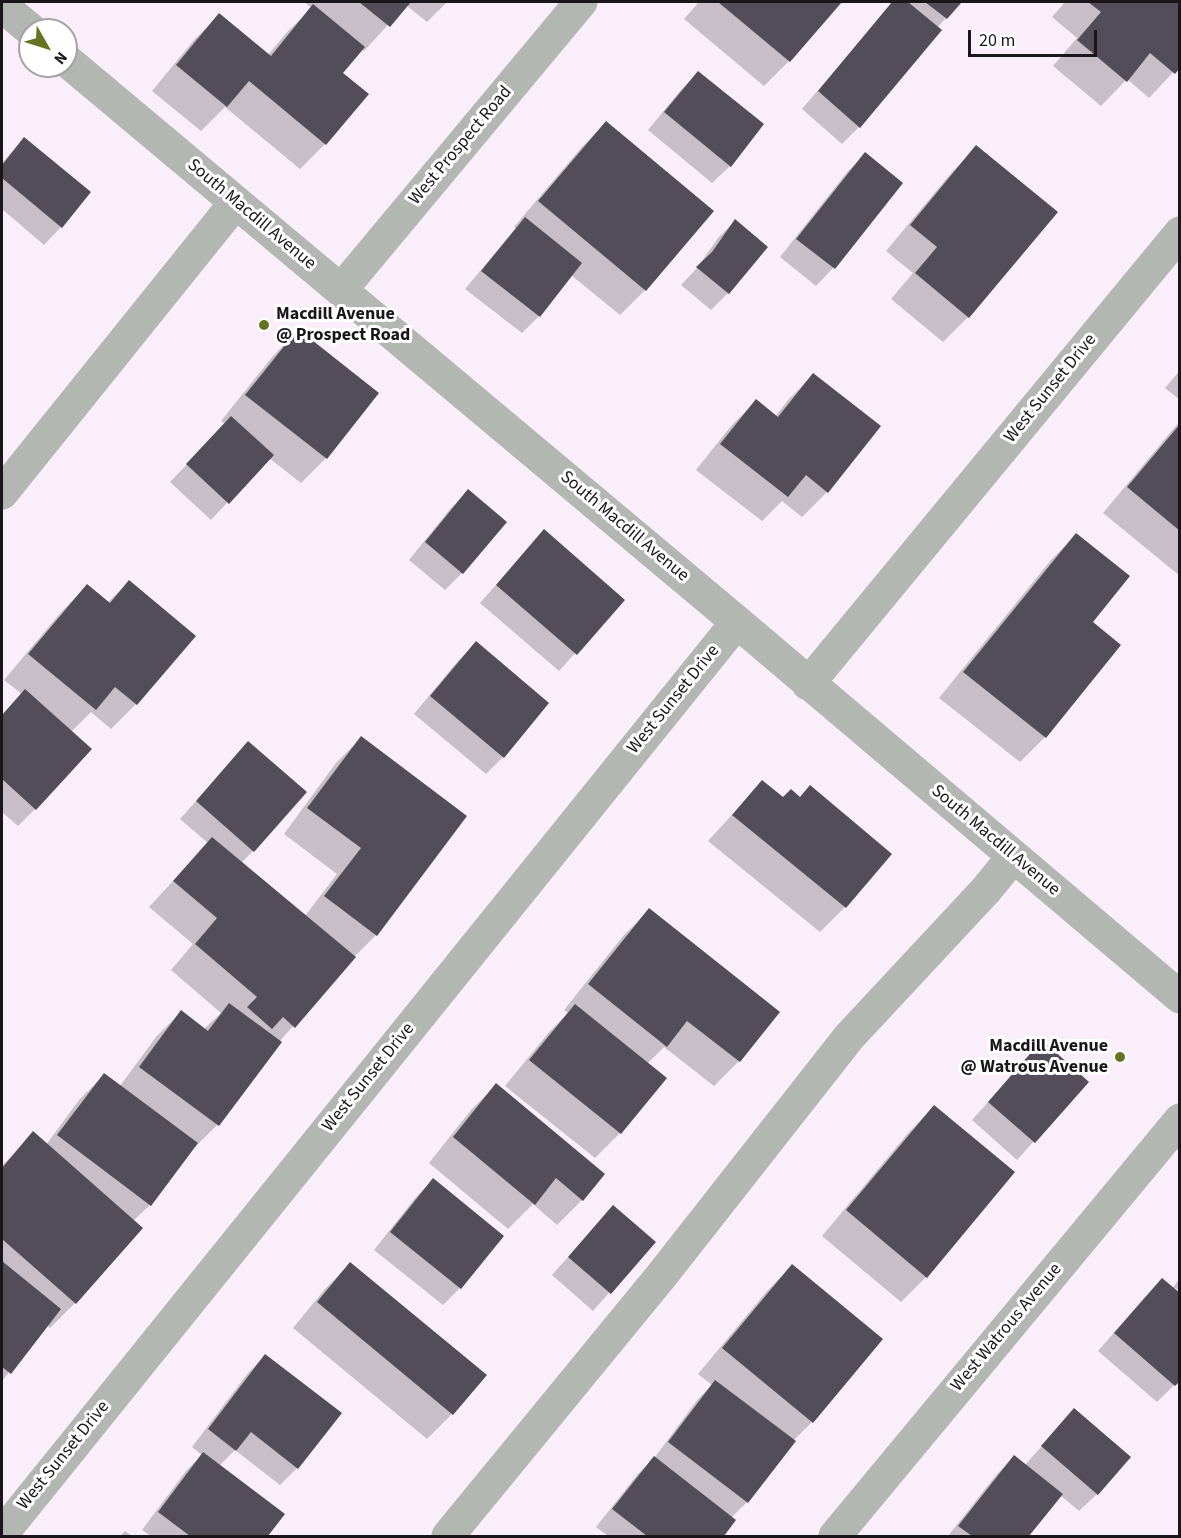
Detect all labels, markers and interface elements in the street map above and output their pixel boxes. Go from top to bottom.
north arrow [18,18,78,78]
scale bar [971,18,1100,56]
text: 20 m [979,28,1015,53]
text: N [49,47,72,69]
street label: West Prospect Road [405,82,517,210]
street label: South Macdill Avenue [182,155,320,275]
place label: Macdill Avenue @ Prospect Road [276,304,410,346]
marker: Macdill Avenue @ Prospect Road [257,318,271,332]
street label: West Sunset Drive [1000,330,1102,448]
street label: South Macdill Avenue [555,467,693,587]
street label: West Sunset Drive [623,641,725,759]
street label: South Macdill Avenue [926,781,1064,901]
street label: West Sunset Drive [318,1019,420,1137]
place label: Macdill Avenue @ Watrous Avenue [960,1036,1108,1078]
marker: Macdill Avenue @ Watrous Avenue [1113,1050,1127,1064]
street label: West Watrous Avenue [947,1259,1067,1397]
street label: West Sunset Drive [13,1397,115,1515]

